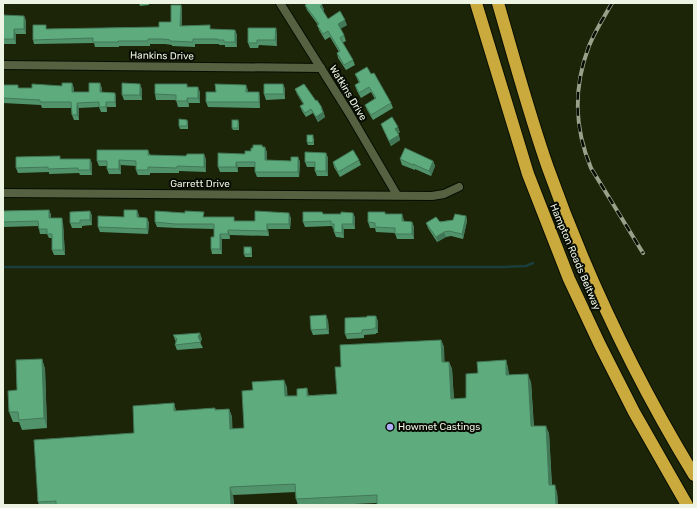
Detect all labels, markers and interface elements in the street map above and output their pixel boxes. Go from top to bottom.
street label: Hankins Drive [130,49,194,63]
street label: Watkins Drive [327,63,369,123]
street label: Garrett Drive [170,178,230,190]
street label: Hampton Roads Beltway [547,202,603,312]
place label: Howmet Castings [398,421,480,433]
marker: Howmet Castings [385,422,395,432]

